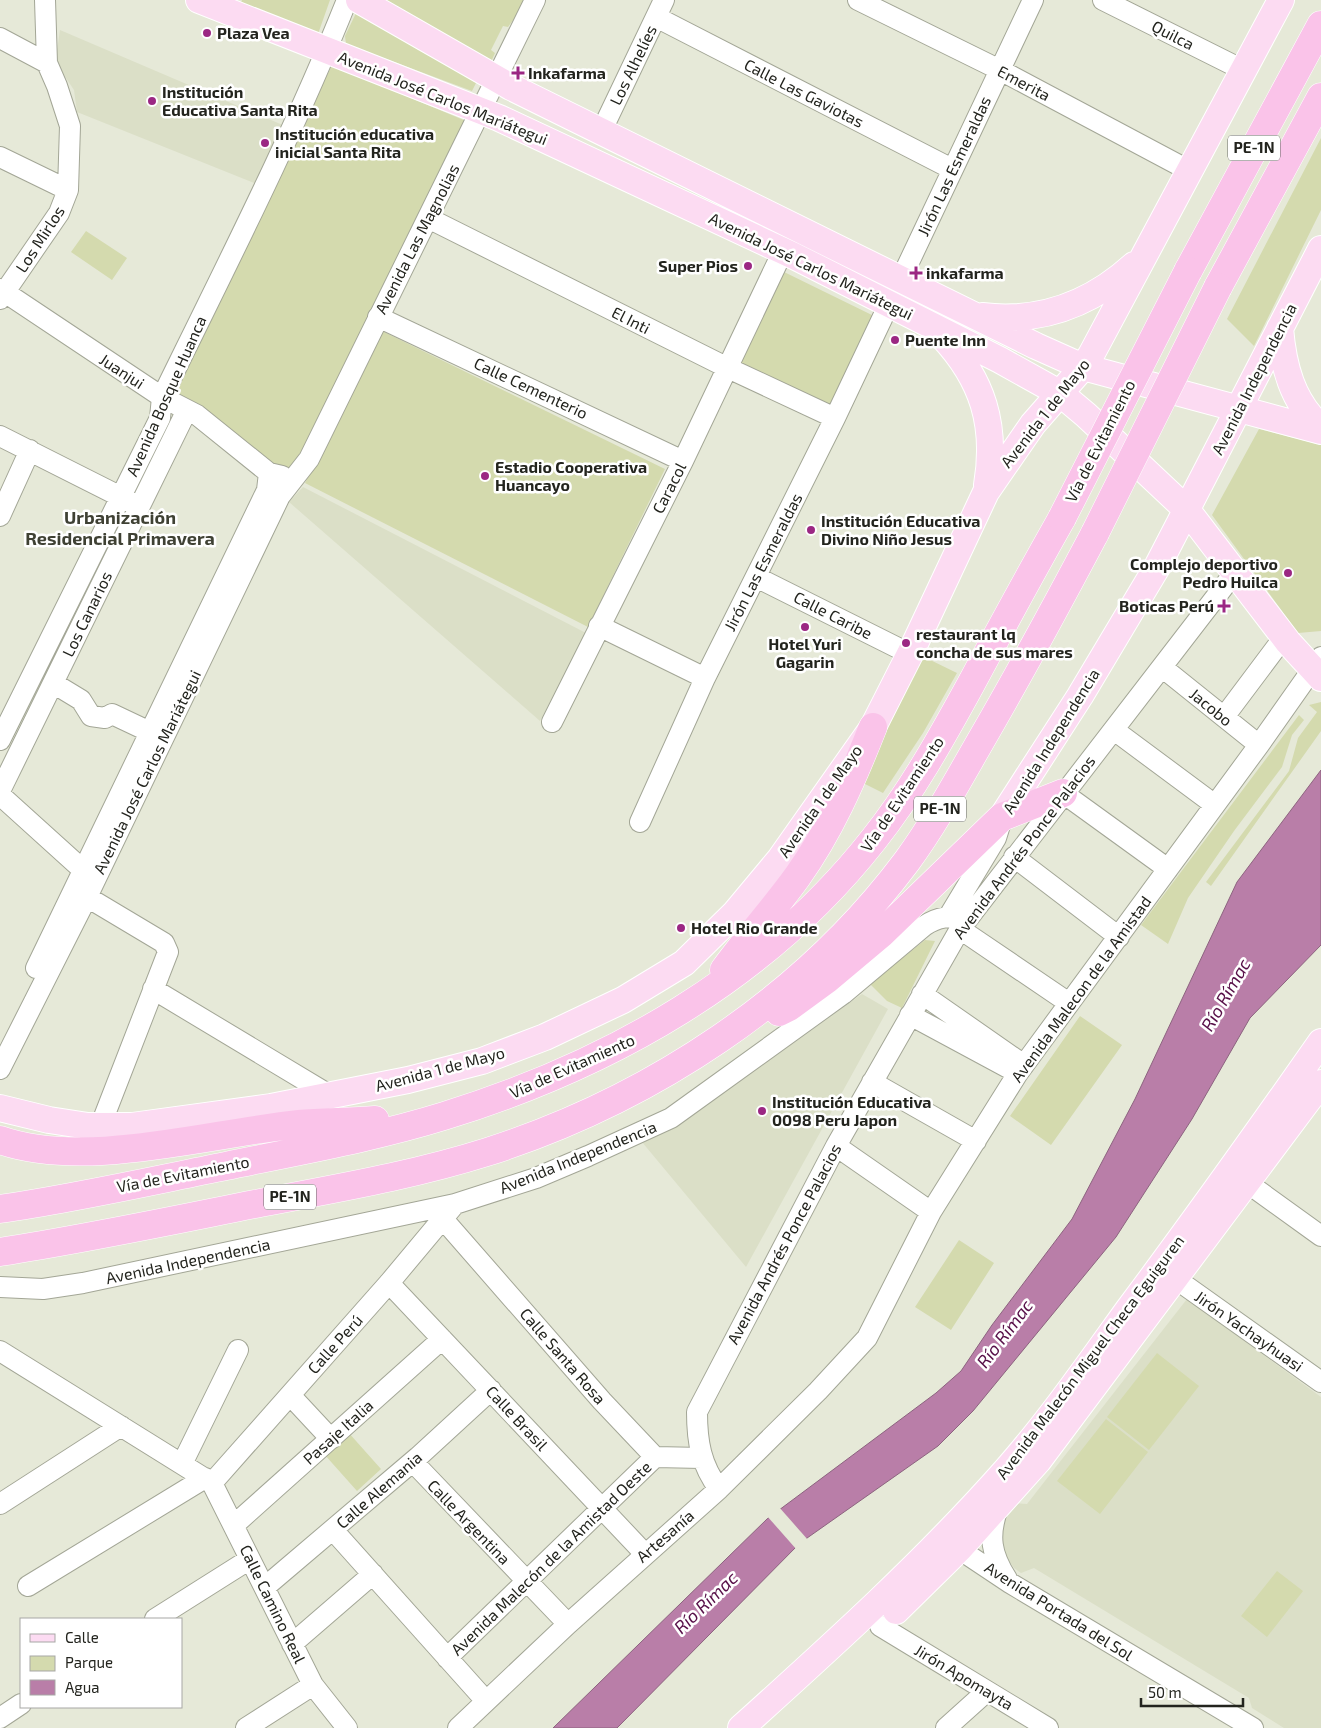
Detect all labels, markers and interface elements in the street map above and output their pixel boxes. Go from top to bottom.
street label: Quilca [1148,16,1198,54]
street label: Los Alhelíes [605,22,660,108]
place label: Plaza Vea [217,23,290,42]
marker: Plaza Vea [201,27,213,39]
street label: Avenida José Carlos Mariátegui [336,47,551,148]
street label: Calle Las Gaviotas [741,54,867,131]
street label: Emerita [995,61,1054,104]
place label: Inkafarma [528,63,606,82]
marker: Inkafarma [512,67,524,79]
place label: Institución Educativa Santa Rita [162,82,318,119]
street label: Jirón Las Esmeraldas [913,93,994,239]
marker: Institución Educativa Santa Rita [146,95,158,107]
place label: Institución educativa inicial Santa Rita [275,124,434,161]
road number: PE-1N [1228,136,1280,160]
marker: Institución educativa inicial Santa Rita [259,137,271,149]
street label: Avenida Las Magnolias [370,161,463,317]
street label: Los Mirlos [11,202,68,276]
street label: Avenida José Carlos Mariátegui [706,208,916,323]
place label: Super Pios [658,256,738,275]
marker: Super Pios [742,260,754,272]
place label: inkafarma [926,263,1004,282]
marker: inkafarma [910,267,922,279]
street label: Avenida Independencia [1207,300,1300,458]
street label: El Inti [609,302,654,337]
street label: Avenida Bosque Huanca [122,313,209,479]
place label: Puente Inn [905,330,986,349]
marker: Puente Inn [889,334,901,346]
street label: Juanjui [96,349,148,393]
street label: Calle Cementerio [471,353,591,422]
street label: Avenida 1 de Mayo [996,354,1093,471]
street label: Vía de Evitamiento [1060,376,1139,505]
place label: Estadio Cooperativa Huancayo [495,457,647,495]
street label: Caracol [648,459,690,516]
marker: Estadio Cooperativa Huancayo [479,470,491,482]
street label: Jirón Las Esmeraldas [720,490,806,634]
district label: Urbanización Residencial Primavera [25,506,215,549]
place label: Institución Educativa Divino Niño Jesus [821,511,980,548]
marker: Institución Educativa Divino Niño Jesus [805,524,817,536]
place label: Complejo deportivo Pedro Huilca [1130,554,1278,591]
marker: Complejo deportivo Pedro Huilca [1282,567,1294,579]
street label: Los Canarios [58,568,115,660]
street label: Calle Caribe [791,587,876,642]
place label: Boticas Perú [1119,596,1214,615]
marker: Boticas Perú [1218,600,1230,612]
marker: Hotel Yuri Gagarin [799,621,811,633]
place label: restaurant lq concha de sus mares [916,624,1073,661]
place label: Hotel Yuri Gagarin [768,634,842,671]
marker: restaurant lq concha de sus mares [900,637,912,649]
street label: Avenida Independencia [998,665,1103,817]
street label: Avenida José Carlos Mariátegui [89,667,204,877]
street label: Jacobo [1186,684,1236,729]
street label: Vía de Evitamiento [856,733,947,855]
street label: Avenida 1 de Mayo [774,741,865,861]
street label: Avenida Andrés Ponce Palacios [949,751,1099,942]
road number: PE-1N [914,796,966,822]
street label: Avenida Malecon de la Amistad [1007,892,1155,1085]
place label: Hotel Rio Grande [691,918,818,937]
marker: Hotel Rio Grande [675,922,687,934]
water label: Río Rímac [1196,954,1255,1035]
street label: Vía de Evitamiento [506,1029,637,1102]
street label: Avenida 1 de Mayo [373,1042,507,1095]
place label: Institución Educativa 0098 Peru Japon [772,1092,931,1129]
marker: Institución Educativa 0098 Peru Japon [756,1105,768,1117]
street label: Avenida Independencia [497,1116,659,1197]
street label: Avenida Andrés Ponce Palacios [723,1140,845,1347]
street label: Vía de Evitamiento [115,1151,251,1196]
road number: PE-1N [264,1184,316,1210]
street label: Avenida Malecón Miguel Checa Eguiguren [992,1231,1187,1482]
street label: Avenida Independencia [104,1234,272,1287]
street label: Jirón Yachayhuasi [1191,1286,1307,1375]
water label: Río Rímac [971,1295,1037,1372]
street label: Calle Santa Rosa [517,1304,610,1408]
street label: Calle Perú [303,1310,366,1377]
street label: Calle Brasil [483,1381,552,1454]
street label: Pasaje Italia [299,1395,377,1469]
street label: Calle Alemania [332,1447,425,1532]
street label: Avenida Malecón de la Amistad Oeste [447,1457,655,1659]
street label: Calle Argentina [424,1475,515,1568]
street label: Artesanía [632,1505,697,1566]
street label: Calle Camino Real [237,1541,310,1666]
street label: Avenida Portada del Sol [982,1557,1137,1664]
water label: Río Rímac [669,1566,742,1638]
legend [20,1618,182,1708]
text: Calle [65,1628,99,1646]
street label: Jirón Apomayta [912,1640,1017,1713]
text: Parque [65,1653,113,1671]
scale bar [1141,1676,1244,1708]
text: Agua [65,1678,100,1696]
text: 50 m [1148,1683,1182,1701]

